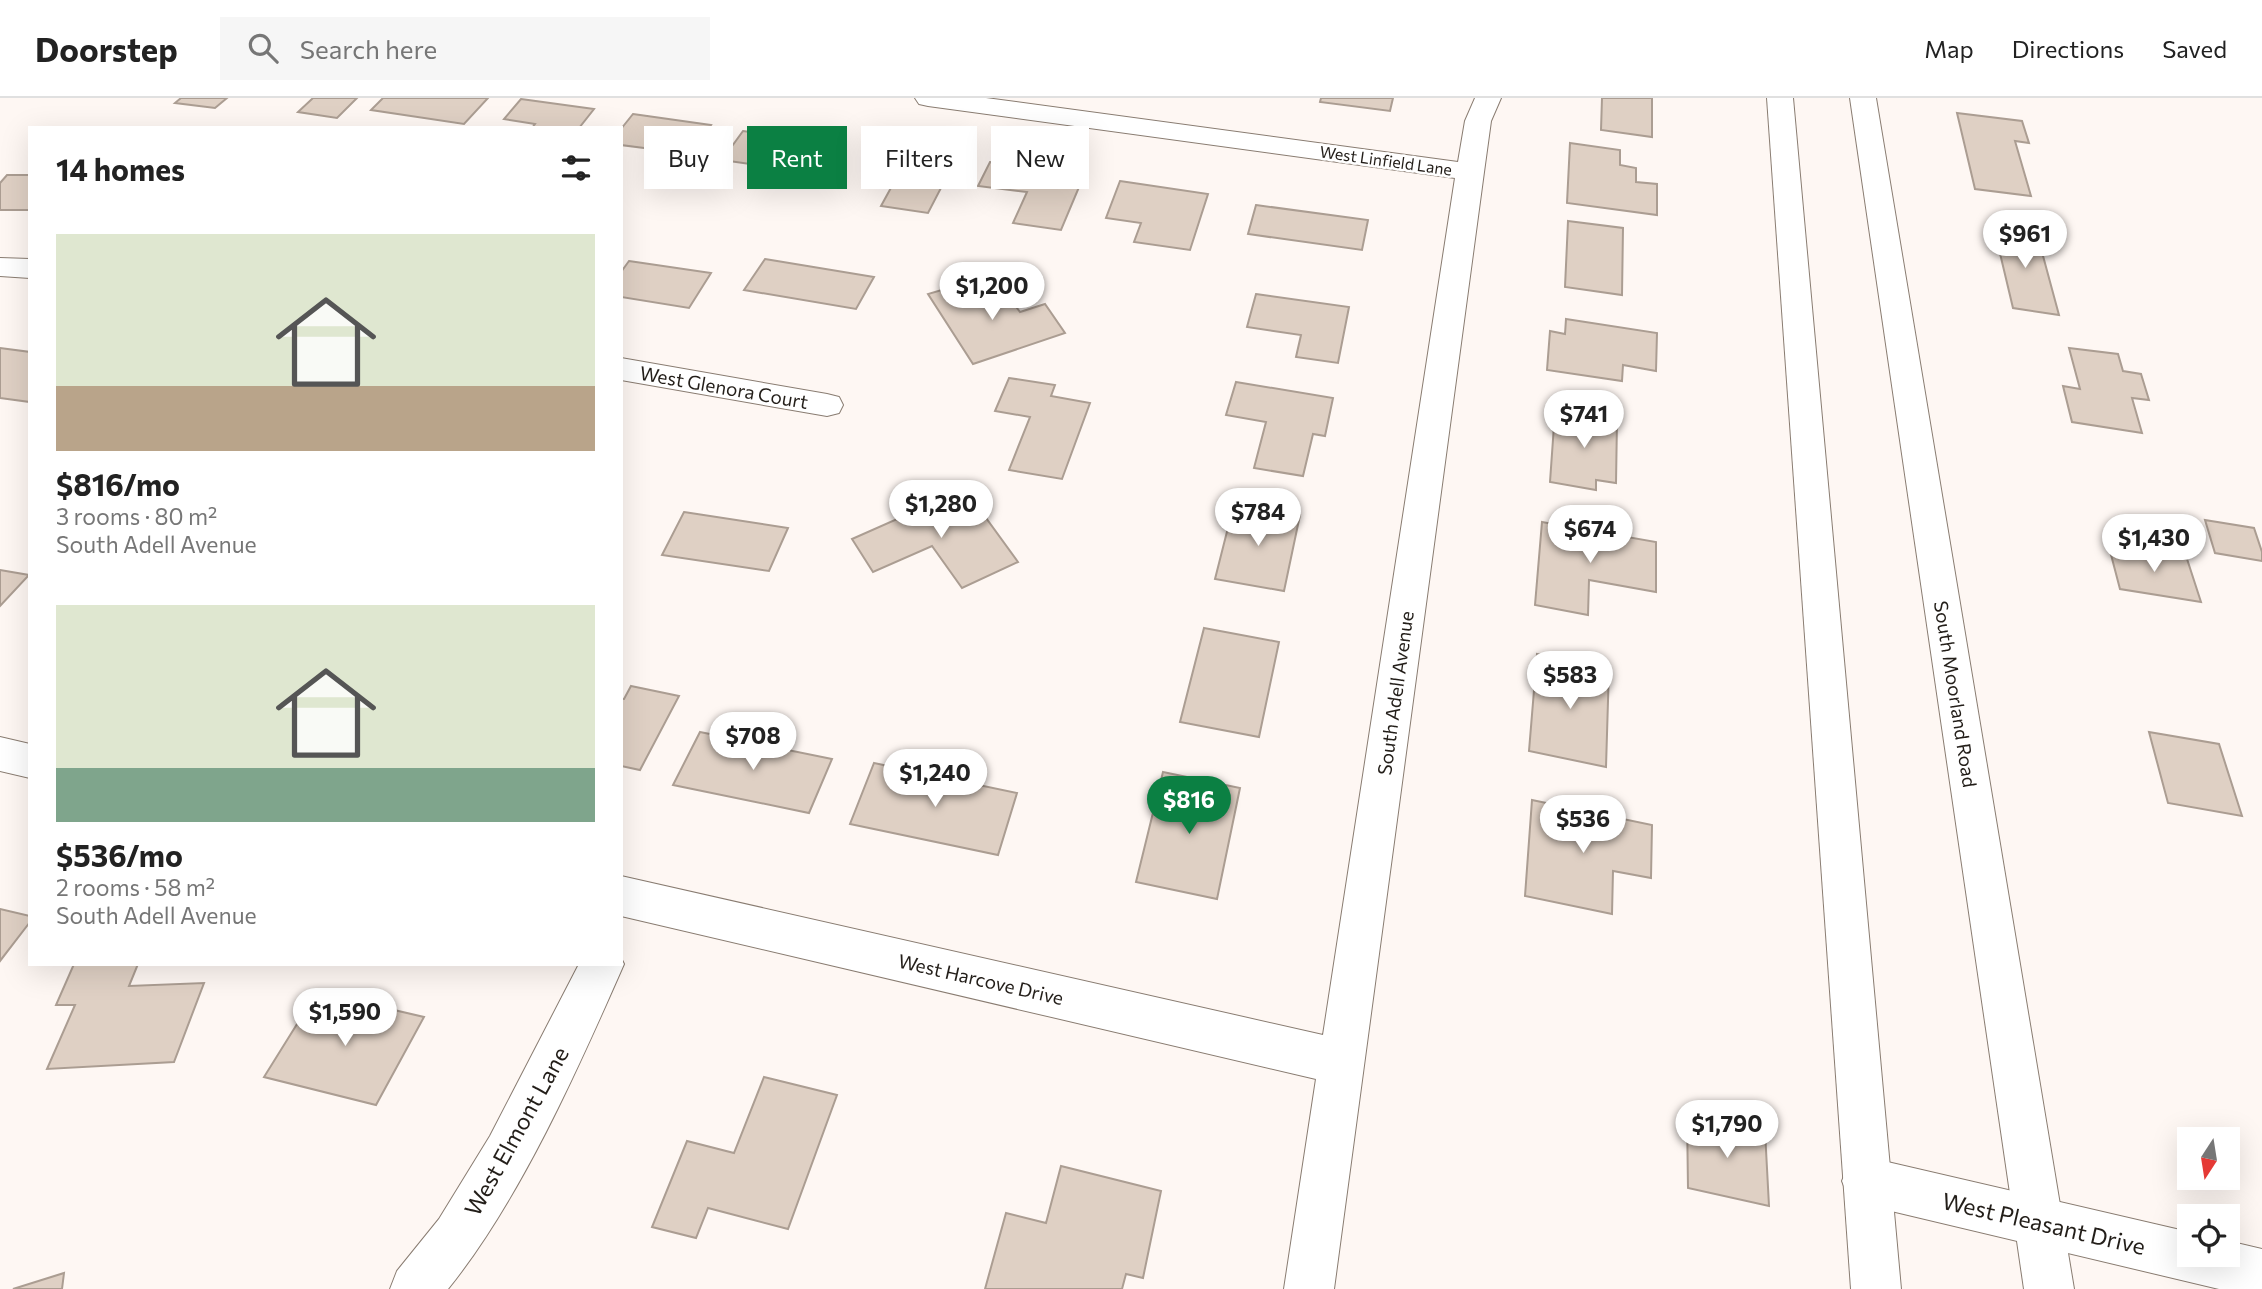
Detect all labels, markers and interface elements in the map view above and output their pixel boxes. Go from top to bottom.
search box [220,17,710,80]
text: Doorstep [35,28,178,69]
icon: search [244,29,282,67]
text: Search here [300,33,437,64]
text: Map [1924,34,1974,63]
text: Directions [2012,34,2124,63]
text: Saved [2162,34,2227,63]
chip: Buy [644,126,733,189]
chip: Rent [747,126,847,189]
chip: Filters [861,126,977,189]
chip: New [991,126,1089,189]
street label: West Linfield Lane [1319,141,1453,179]
icon: filters [557,149,595,187]
text: 14 homes [56,150,185,187]
pin: $961 [1984,211,2066,270]
text: $961 [1999,219,2051,247]
pin: $1,200 [935,262,1049,322]
text: $1,200 [956,271,1028,299]
icon: home [263,279,389,405]
street label: West Glenora Court [638,361,810,413]
pin: $741 [1543,390,1625,450]
text: $741 [1560,399,1608,427]
text: $816/mo [56,465,180,502]
pin: $1,280 [884,480,998,540]
text: $1,280 [905,489,977,517]
pin: $784 [1217,489,1299,548]
text: $784 [1231,497,1285,525]
text: 3 rooms · 80 m² [56,502,217,530]
pin: $674 [1549,505,1631,565]
text: $674 [1564,514,1616,542]
pin: $1,430 [2097,514,2211,574]
text: $1,430 [2118,523,2190,551]
text: South Adell Avenue [56,530,257,558]
street label: South Moorland Road [1930,599,1982,789]
street label: South Adell Avenue [1372,609,1418,777]
icon: home [263,650,389,776]
pin: $583 [1529,652,1611,711]
text: $583 [1543,660,1597,688]
pin: $708 [712,712,794,772]
text: $708 [725,721,781,749]
pin: $1,240 [878,750,992,809]
text: $1,240 [899,758,971,786]
pin: $816 [1148,776,1230,836]
text: $816 [1163,785,1215,813]
pin: $536 [1542,796,1624,855]
text: $536 [1556,804,1610,832]
text: $536/mo [56,836,183,873]
text: 2 rooms · 58 m² [56,873,215,901]
text: South Adell Avenue [56,901,257,929]
street label: West Harcove Drive [896,949,1066,1009]
pin: $1,590 [288,988,402,1048]
text: $1,590 [309,997,381,1025]
street label: West Elmont Lane [458,1042,574,1220]
pin: $1,790 [1670,1100,1784,1160]
text: $1,790 [1691,1109,1763,1137]
north arrow [2177,1127,2240,1190]
map controls [2177,1127,2240,1267]
street label: West Pleasant Drive [1940,1186,2148,1260]
button: locate [2177,1204,2240,1267]

